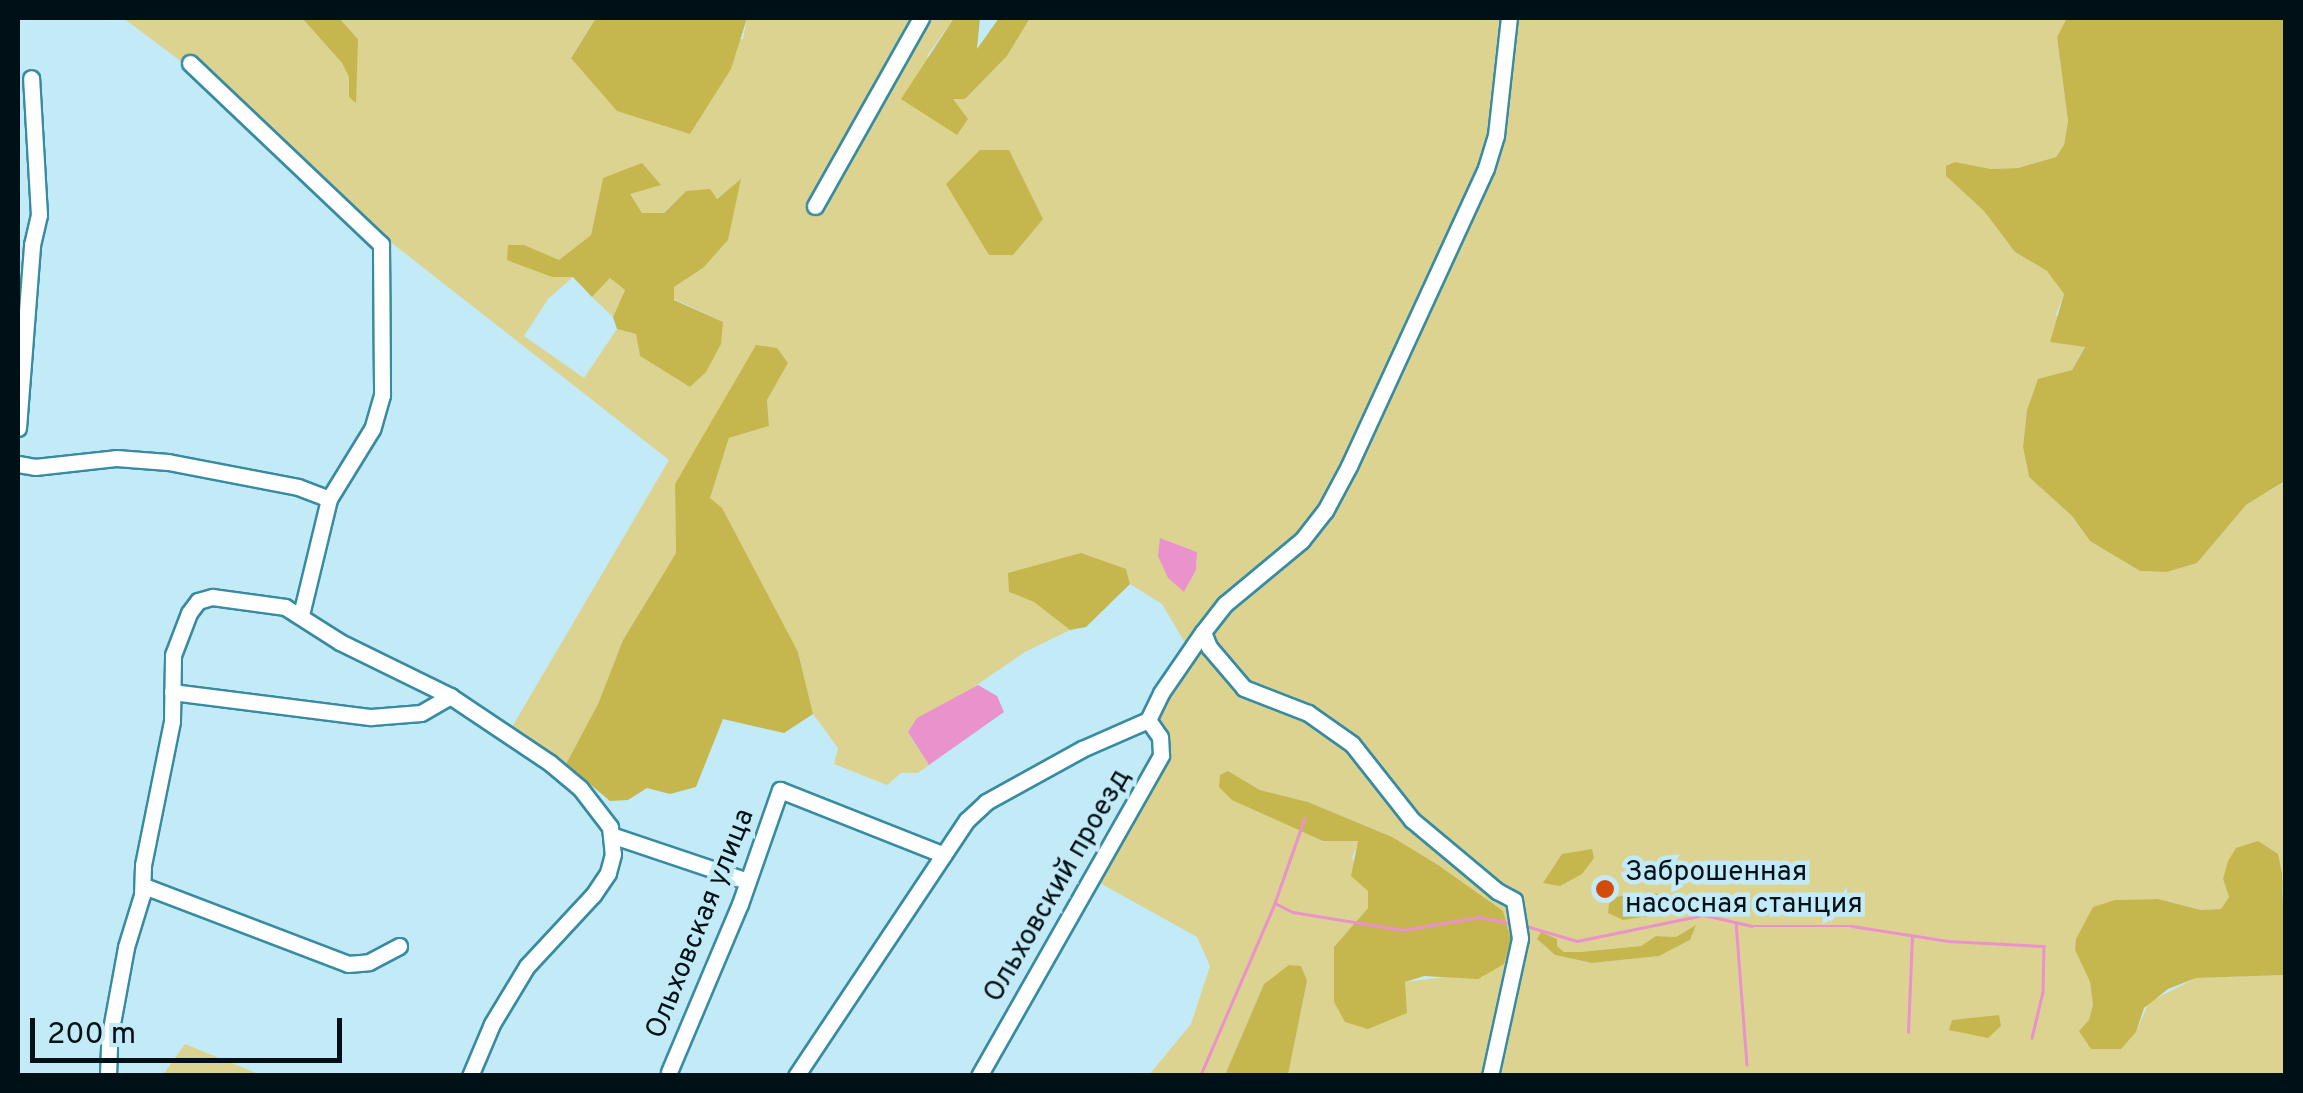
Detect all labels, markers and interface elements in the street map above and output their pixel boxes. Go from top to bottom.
street label: Ольховский проезд [977,763,1139,1009]
street label: Ольховская улица [640,804,762,1044]
place label: Заброшенная насосная станция [1625,856,1863,922]
marker: Заброшенная насосная станция [1594,878,1616,900]
scale bar [35,998,348,1060]
text: 200 m [47,1017,136,1054]

